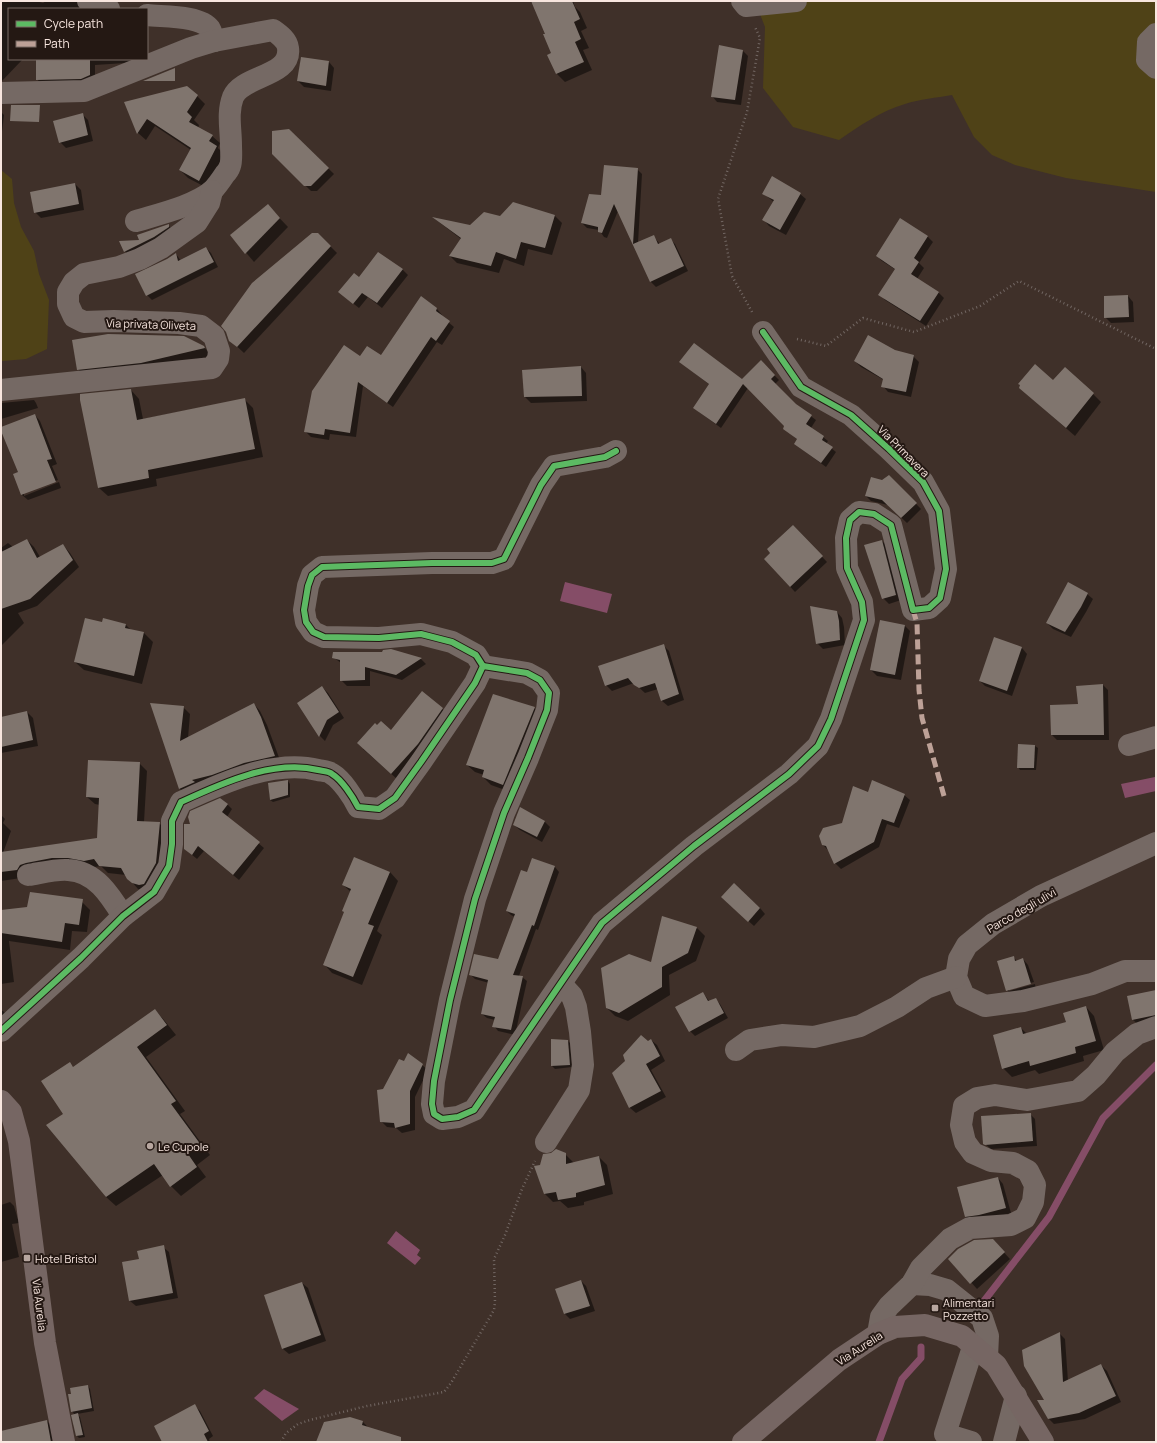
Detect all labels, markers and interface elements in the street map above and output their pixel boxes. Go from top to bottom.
legend [8,8,148,60]
text: Cycle path [44,15,103,32]
text: Path [44,35,70,52]
street label: Via privata Oliveta [106,315,196,333]
street label: Via Primavera [875,422,933,480]
street label: Parco degli ulivi [984,884,1058,936]
place label: Le Cupole [158,1139,209,1154]
marker: Le Cupole [145,1141,155,1151]
place label: Hotel Bristol [35,1251,97,1266]
marker: Hotel Bristol [22,1253,32,1263]
street label: Via Aurelia [29,1278,51,1332]
place label: Alimentari Pozzetto [943,1295,994,1323]
marker: Alimentari Pozzetto [930,1303,940,1313]
street label: Via Aurelia [833,1327,885,1369]

